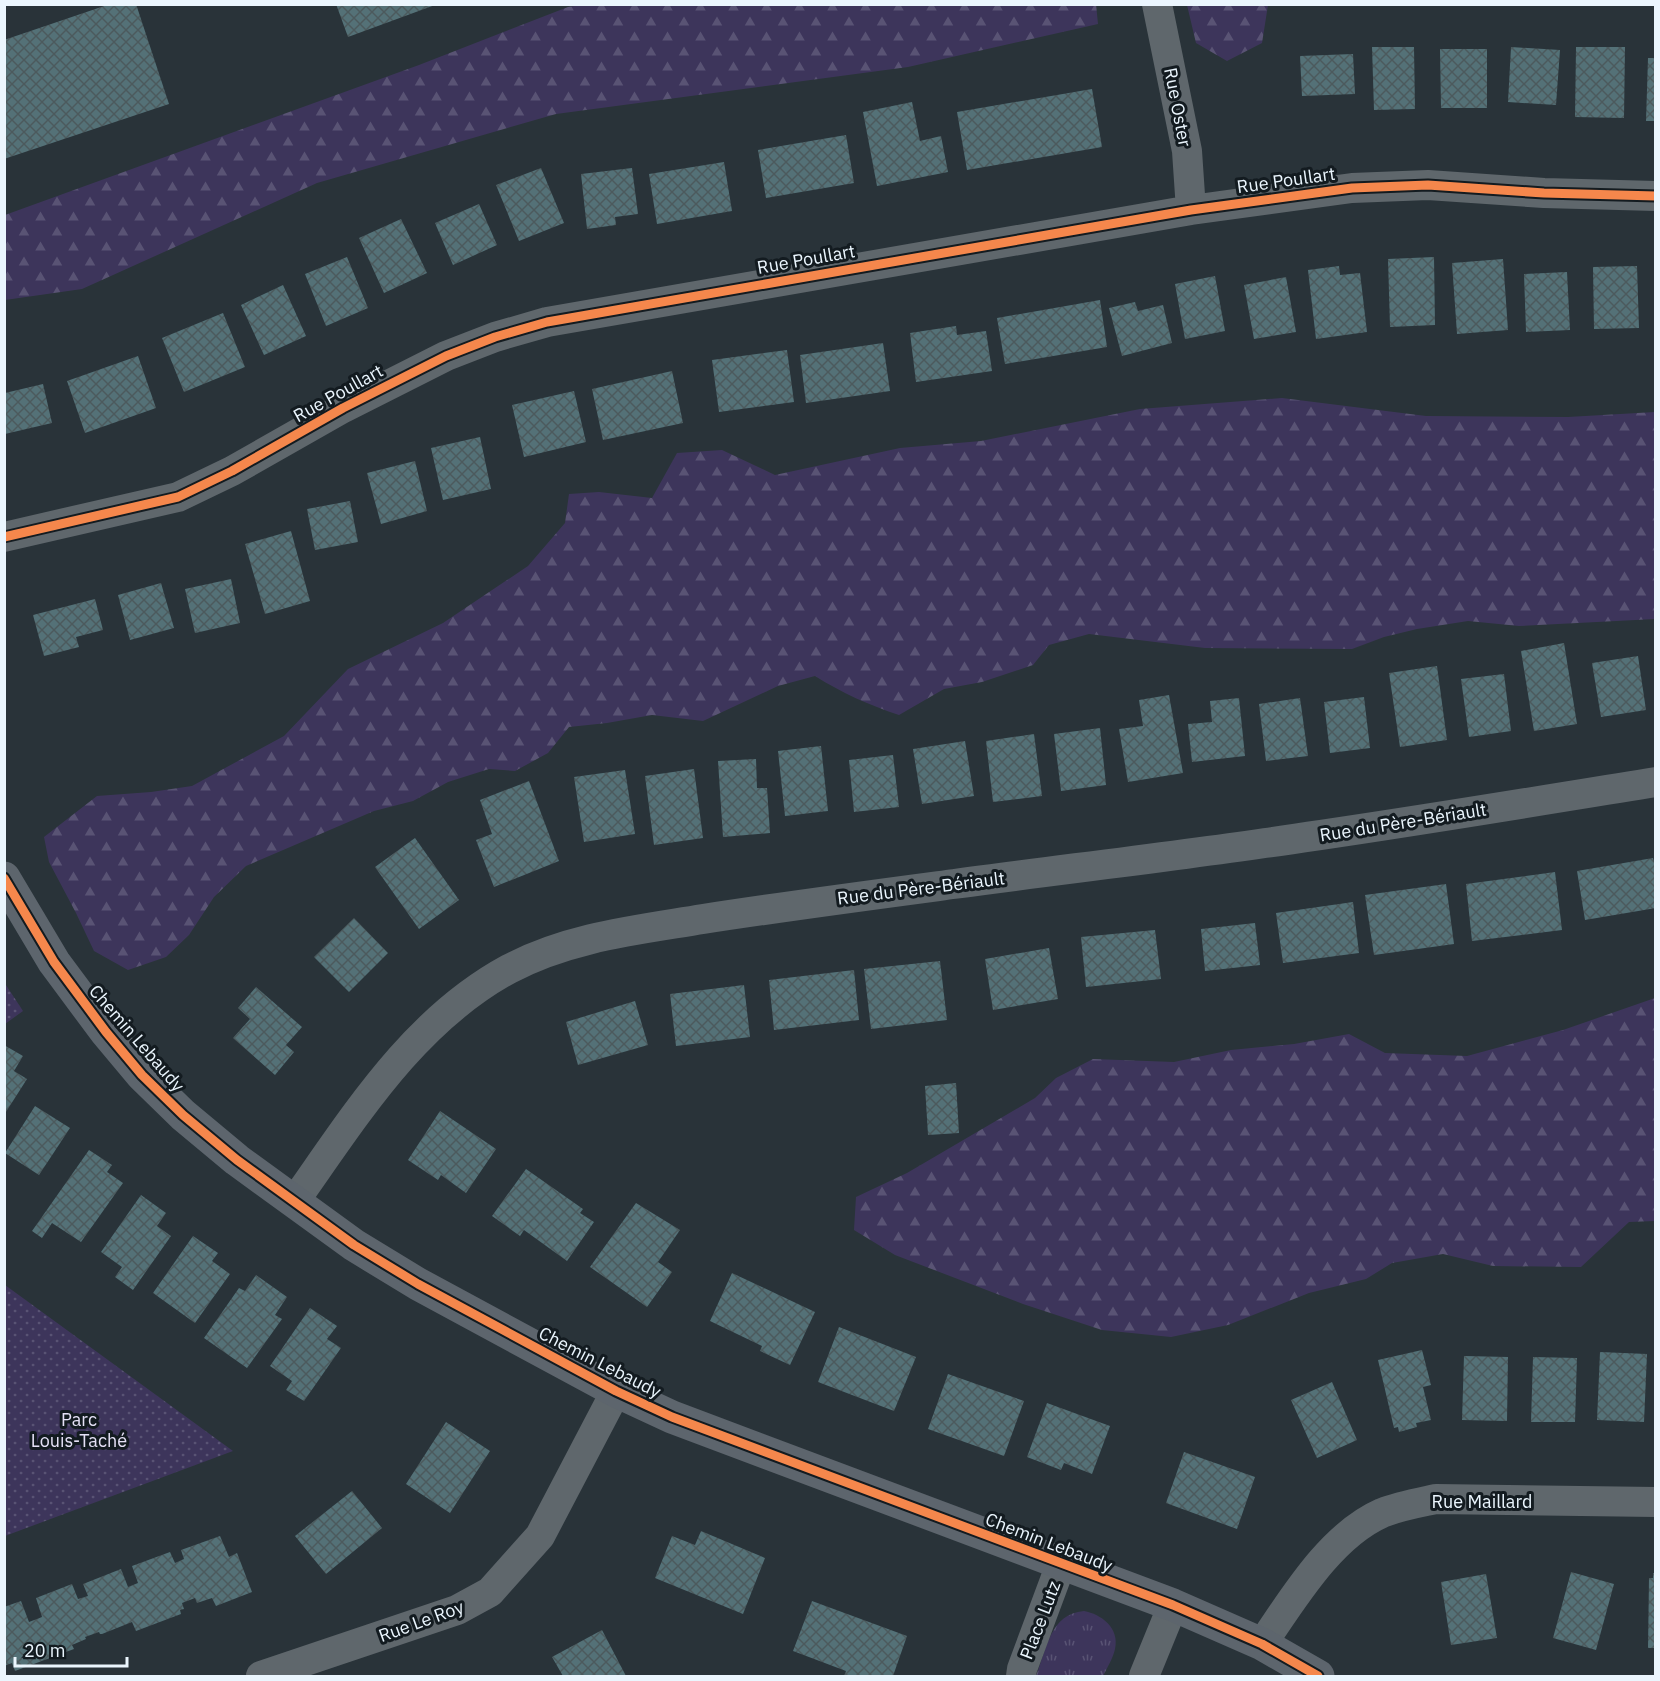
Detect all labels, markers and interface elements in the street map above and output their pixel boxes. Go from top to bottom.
street label: Rue Oster [1159,66,1197,149]
street label: Rue Poullart [1235,162,1337,198]
street label: Rue Poullart [755,239,857,279]
street label: Rue Poullart [289,359,387,427]
street label: Rue du Père-Bériault [1318,797,1488,847]
street label: Rue du Père-Bériault [836,866,1006,910]
street label: Chemin Lebaudy [84,980,190,1096]
street label: Chemin Lebaudy [535,1321,665,1403]
park label: Parc Louis-Taché [31,1408,127,1452]
street label: Rue Maillard [1432,1490,1532,1513]
street label: Chemin Lebaudy [982,1507,1116,1577]
street label: Place Lutz [1015,1577,1065,1663]
street label: Rue Le Roy [375,1595,467,1647]
scale bar [15,1630,128,1668]
text: 20 m [24,1639,66,1662]

